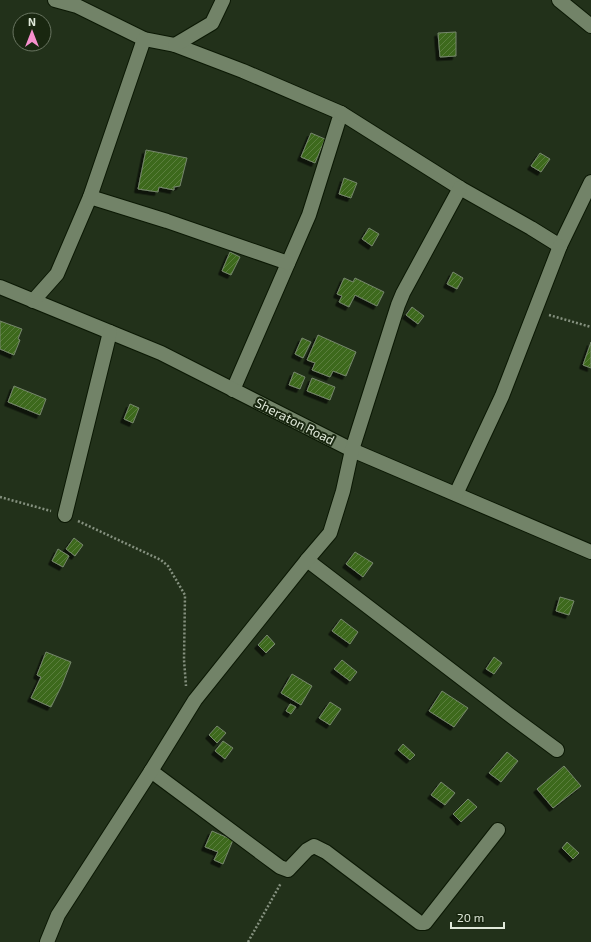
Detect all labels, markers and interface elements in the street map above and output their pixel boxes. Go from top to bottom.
north arrow [12,12,52,52]
text: N [28,15,36,28]
street label: Sheraton Road [253,394,337,448]
scale bar [451,904,504,930]
text: 20 m [457,910,484,924]

